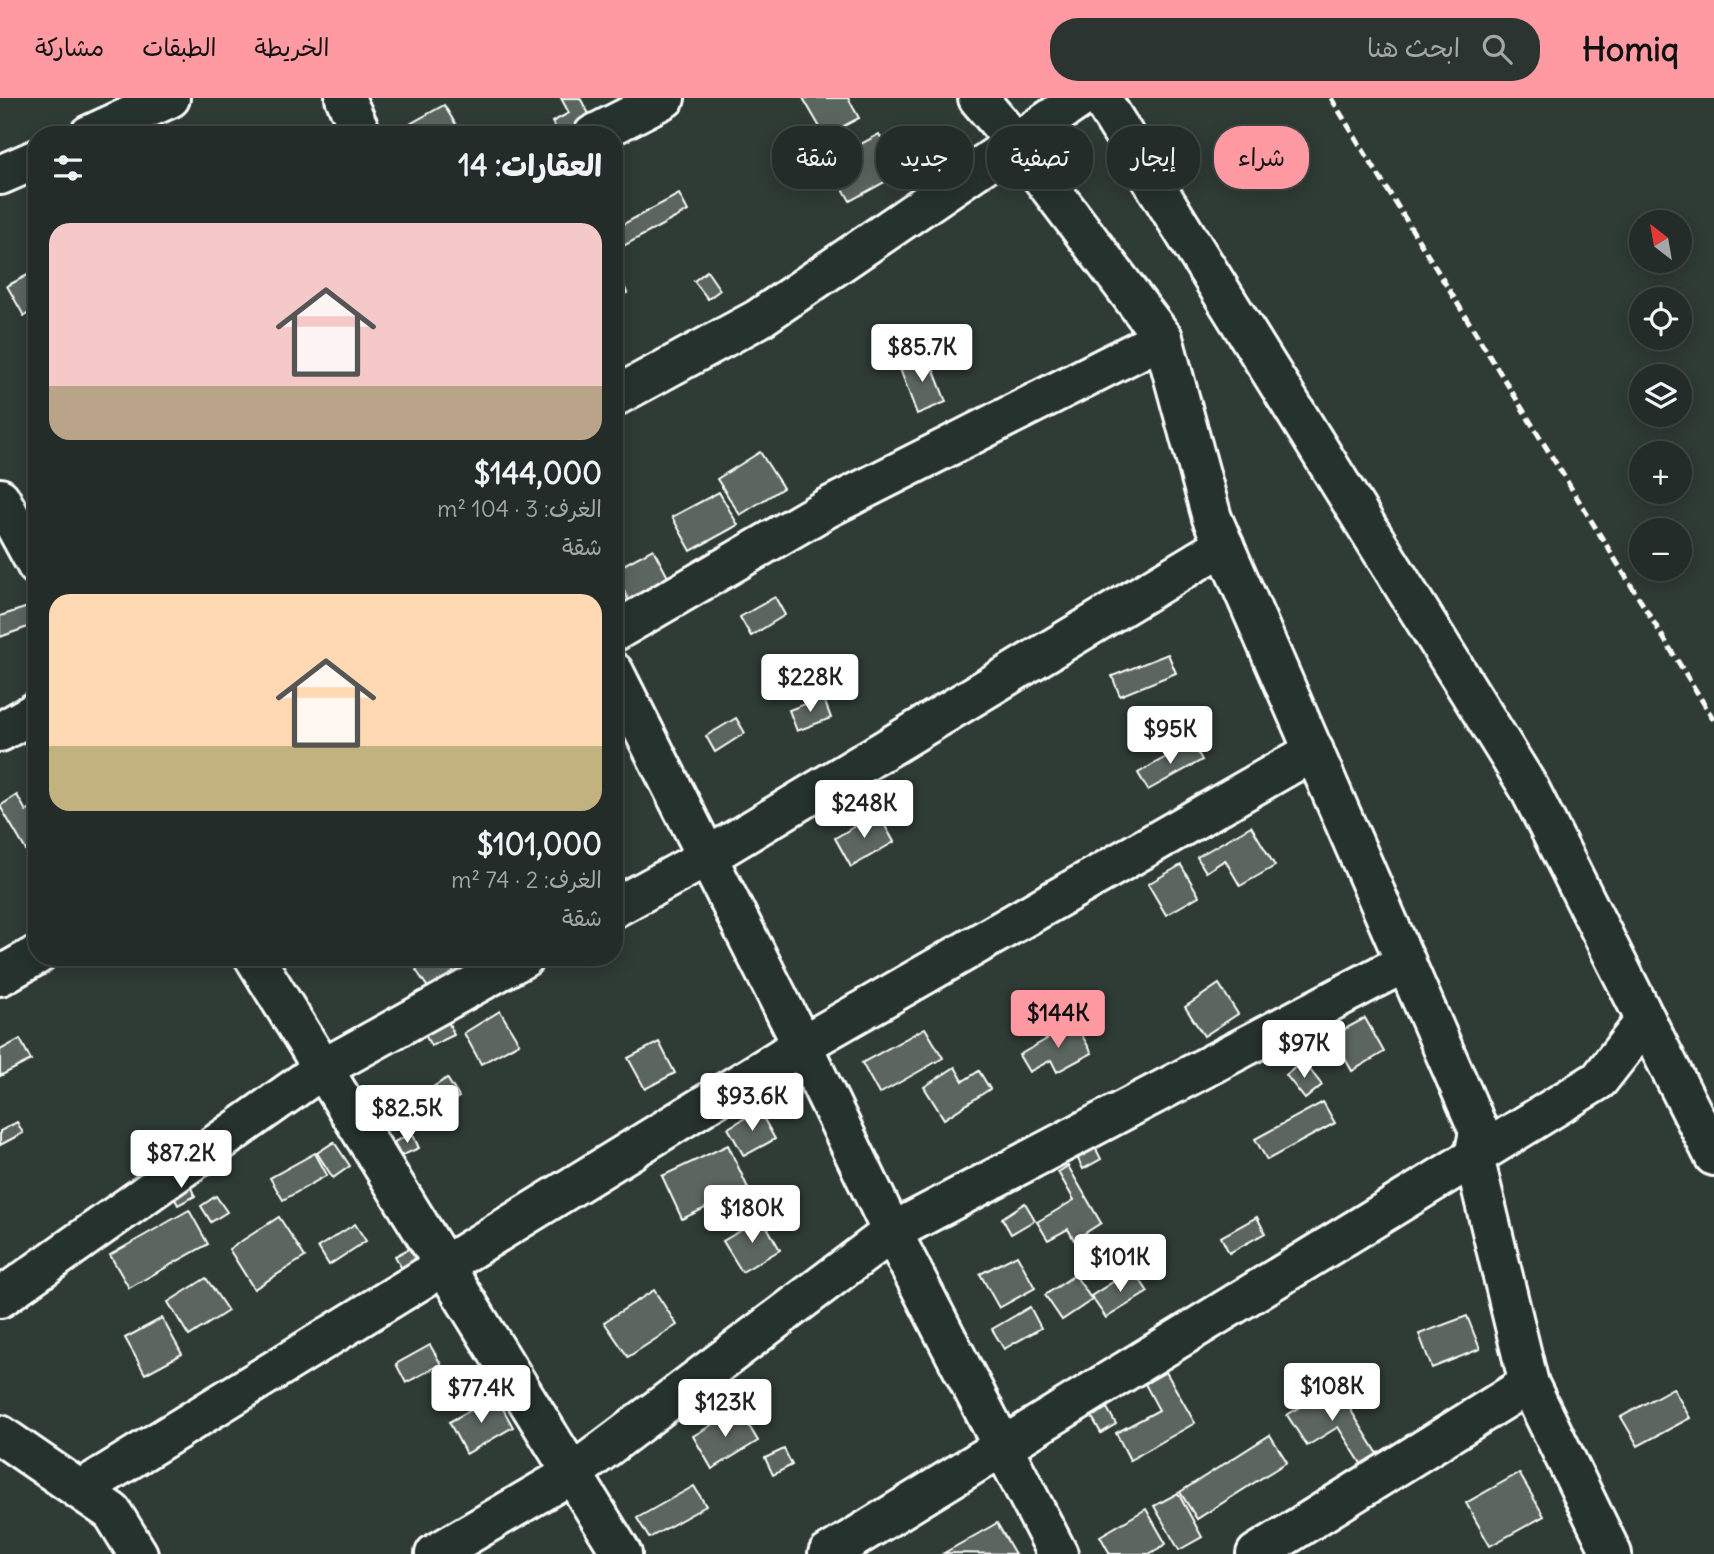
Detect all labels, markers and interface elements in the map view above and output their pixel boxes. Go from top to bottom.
search box [1050,18,1540,81]
text: Homiq [1582,28,1679,70]
icon: search [1478,30,1516,68]
text: ابحث هنا [1367,31,1460,64]
text: مشاركة [35,32,104,62]
text: الطبقات [142,32,217,62]
text: الخريطة [255,32,329,62]
chip: شقة [772,126,862,189]
chip: جديد [876,126,973,189]
chip: تصفية [987,126,1093,189]
chip: إيجار [1107,126,1200,189]
chip: شراء [1214,126,1309,189]
text: العقارات: 14 [458,146,602,184]
icon: filters [49,149,87,187]
north arrow [1629,210,1692,273]
map controls [1629,210,1692,581]
icon: home [263,269,389,395]
button: locate [1629,287,1692,350]
pin: $85.7K [865,324,979,384]
text: $85.7K [887,332,957,361]
button: layers [1629,364,1692,427]
button: + [1629,441,1692,504]
text: $144,000 [474,454,602,492]
text: الغرف: 3 · 104 m² [437,494,602,523]
button: − [1629,518,1692,581]
text: شقة [562,532,602,561]
icon: home [263,640,389,766]
pin: $228K [761,654,859,714]
text: $228K [777,662,843,691]
pin: $95K [1129,706,1211,766]
text: $95K [1143,714,1197,743]
pin: $248K [815,780,913,840]
text: $248K [831,788,897,817]
text: $101,000 [477,825,602,863]
text: الغرف: 2 · 74 m² [451,865,602,894]
text: شقة [562,903,602,932]
pin: $144K [1009,990,1107,1050]
text: $144K [1027,998,1089,1027]
pin: $97K [1263,1020,1345,1080]
text: $97K [1278,1028,1330,1057]
pin: $93.6K [695,1074,809,1133]
text: $93.6K [716,1081,788,1110]
pin: $82.5K [350,1086,464,1145]
text: $82.5K [372,1093,442,1122]
pin: $87.2K [124,1130,238,1190]
text: $87.2K [147,1138,215,1167]
pin: $180K [703,1186,801,1245]
text: $180K [720,1193,784,1222]
pin: $101K [1071,1234,1169,1294]
text: $101K [1090,1242,1150,1271]
pin: $108K [1283,1364,1381,1423]
pin: $77.4K [424,1366,538,1425]
text: $108K [1300,1371,1364,1400]
text: $77.4K [447,1373,515,1402]
pin: $123K [676,1380,774,1439]
text: $123K [694,1387,756,1416]

